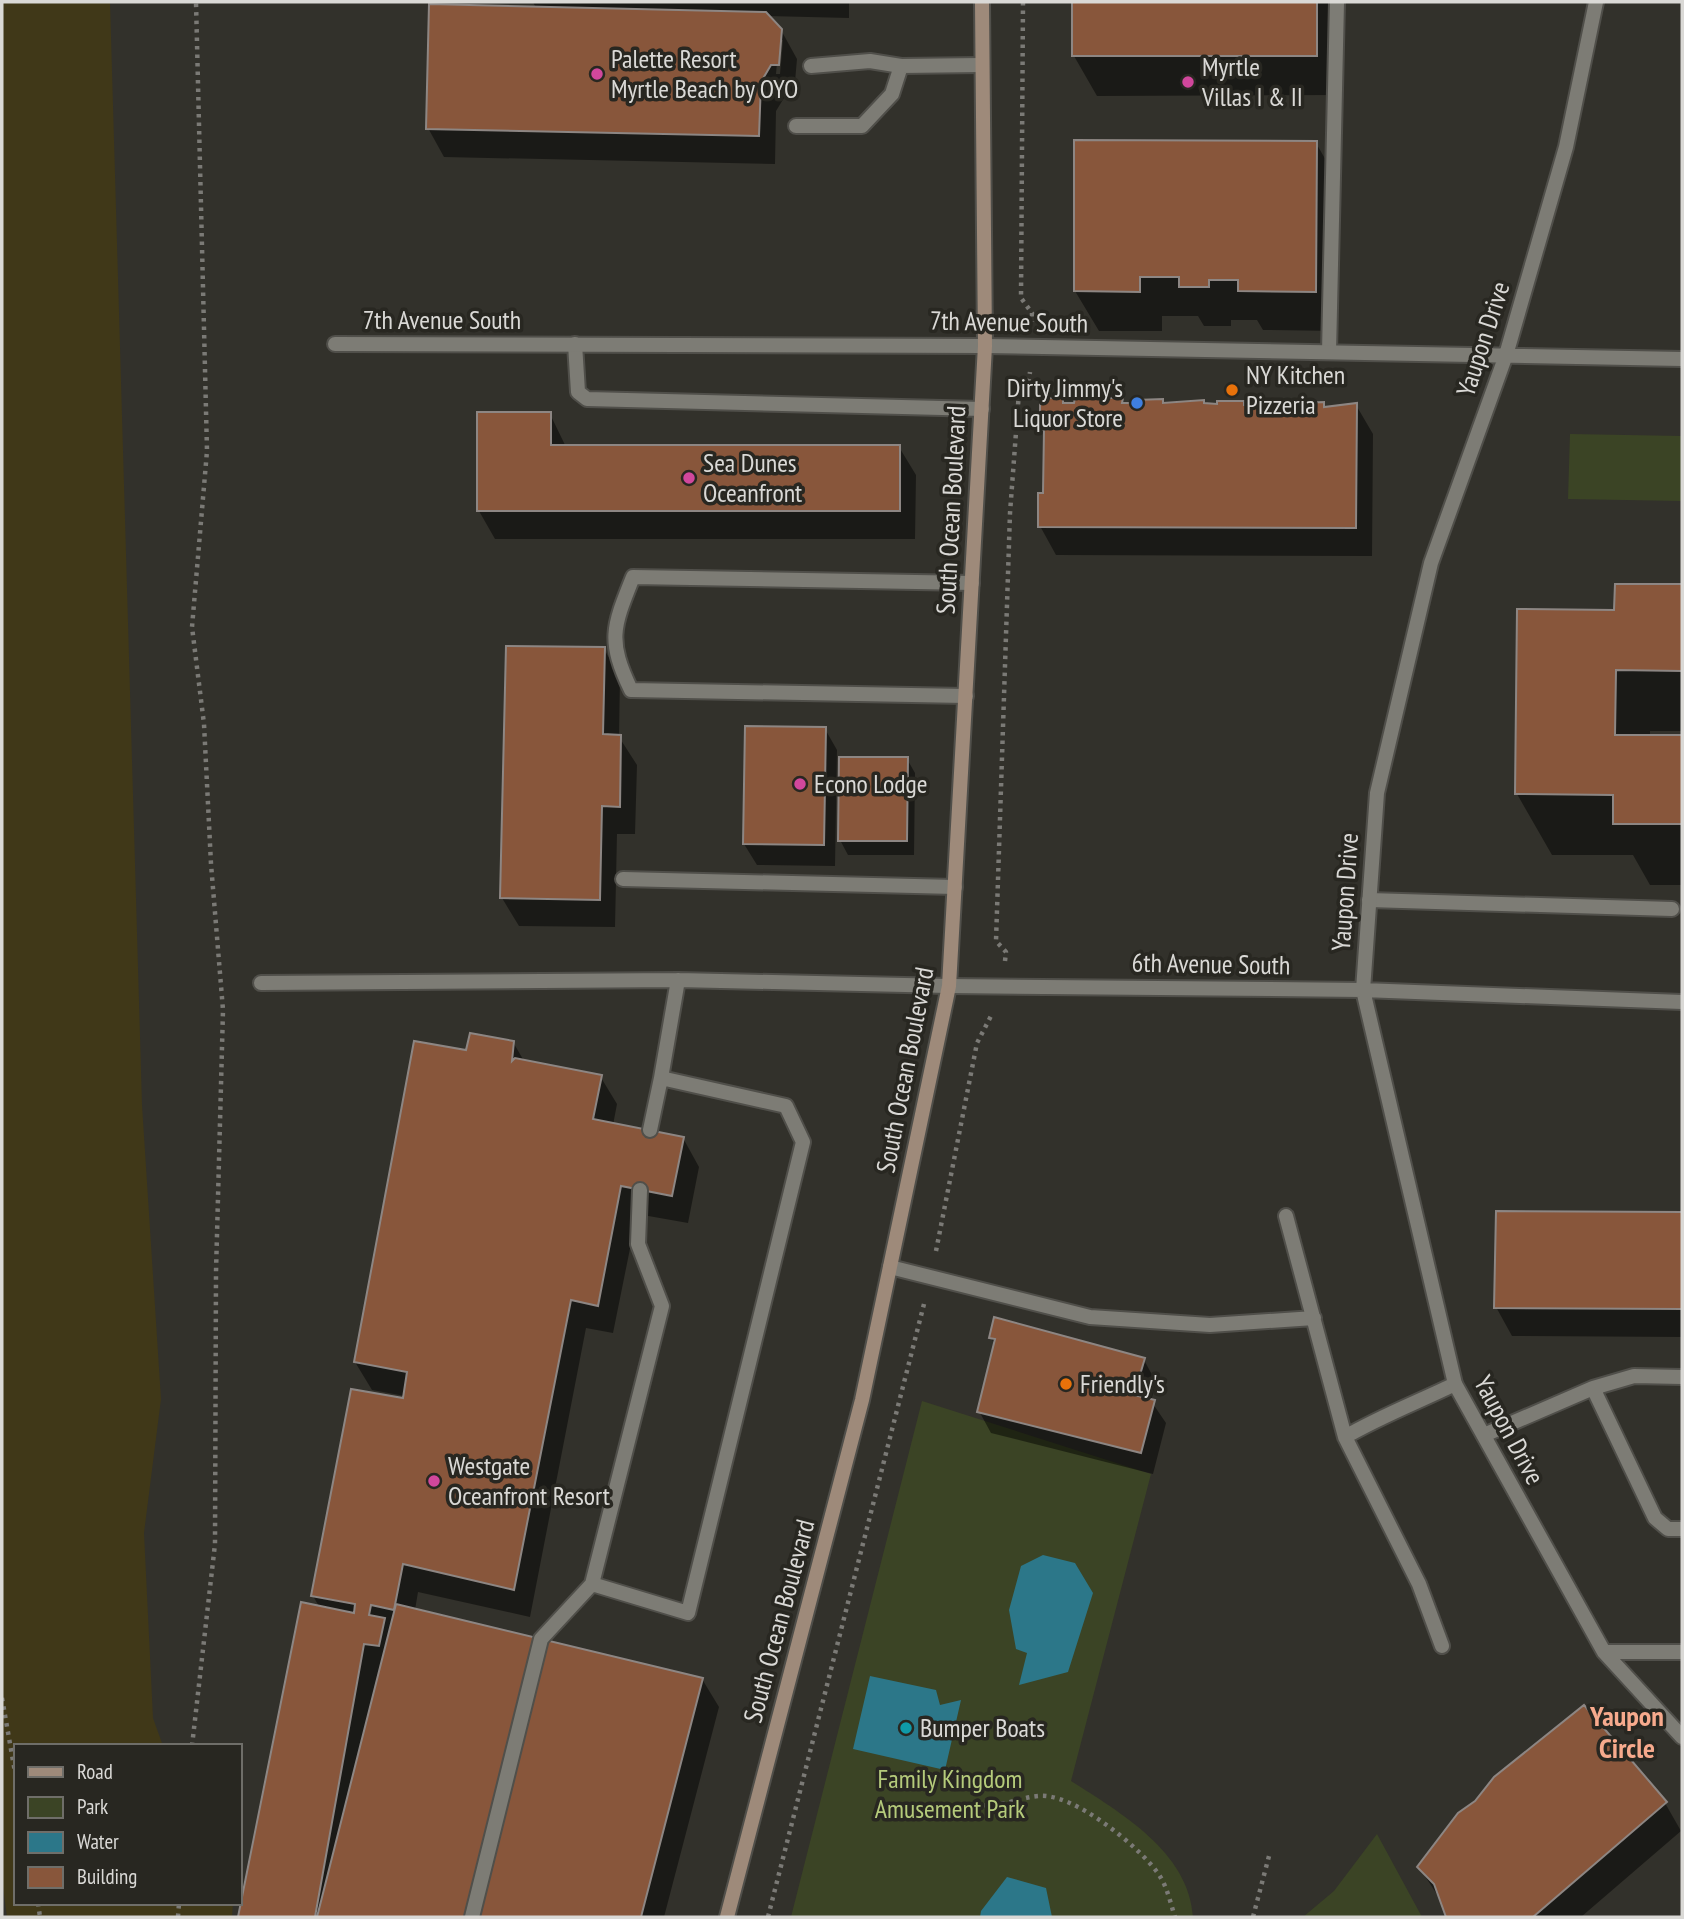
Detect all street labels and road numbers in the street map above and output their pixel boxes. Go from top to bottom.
street label: Yaupon Drive [1448,277,1517,400]
street label: 7th Avenue South [363,303,521,336]
street label: 7th Avenue South [930,304,1088,339]
street label: South Ocean Boulevard [929,405,972,615]
street label: Yaupon Drive [1324,832,1365,952]
street label: 6th Avenue South [1131,946,1291,981]
street label: South Ocean Boulevard [868,964,941,1176]
street label: Yaupon Drive [1467,1370,1552,1490]
street label: South Ocean Boulevard [736,1516,821,1726]

